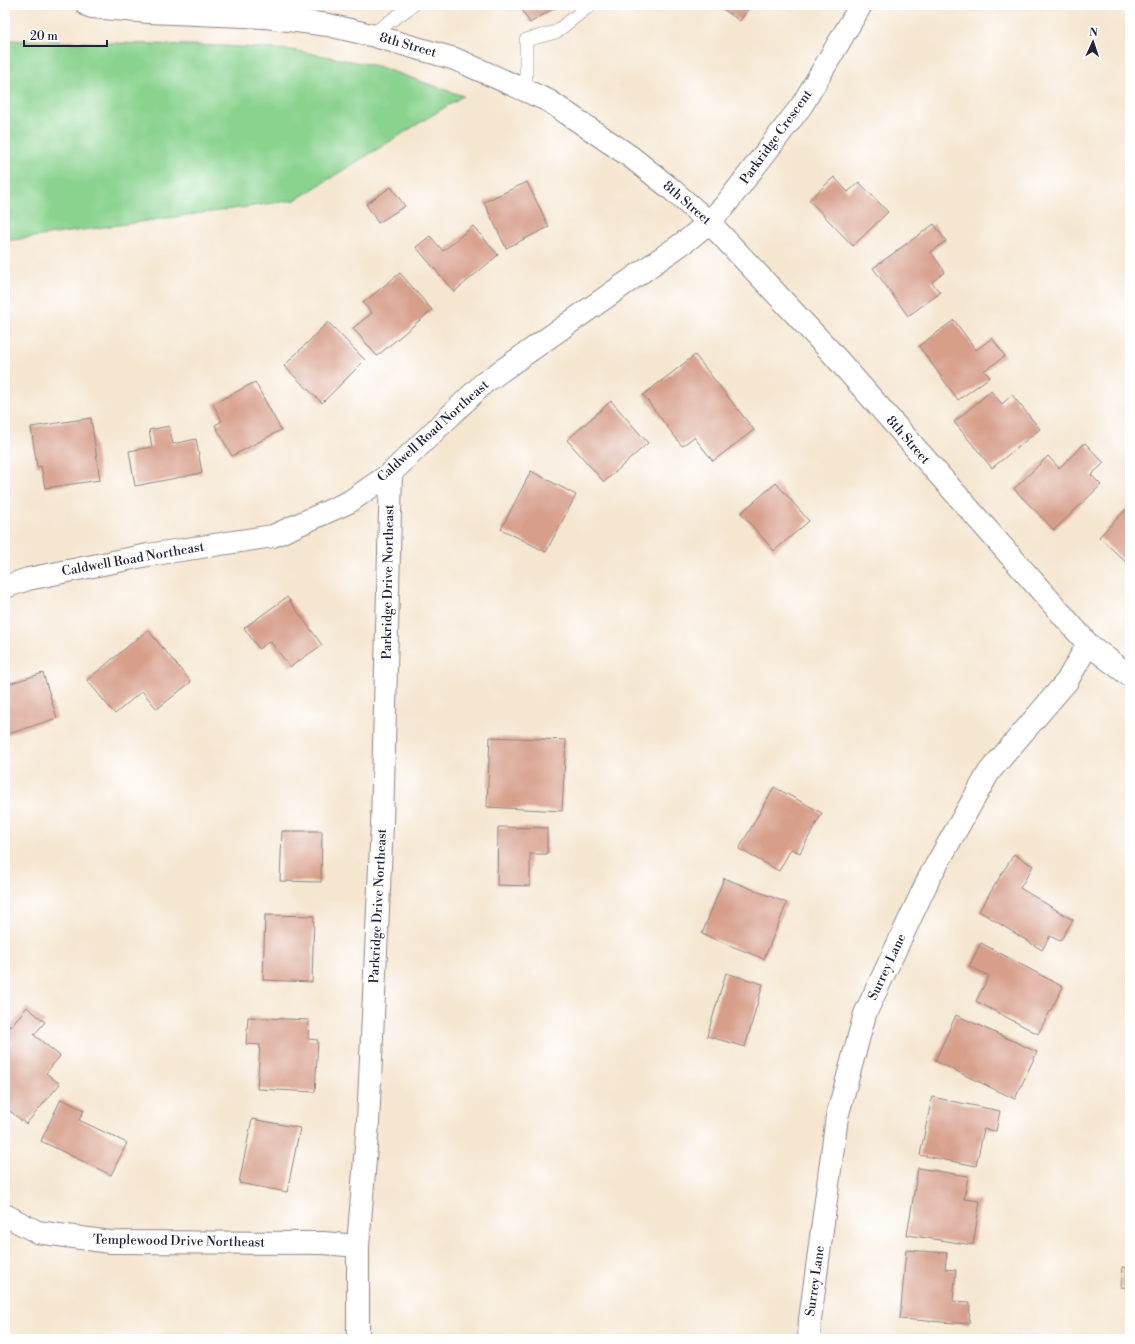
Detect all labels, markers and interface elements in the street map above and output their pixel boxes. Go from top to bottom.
scale bar [24,22,107,48]
north arrow [1073,22,1113,62]
text: N [1089,26,1098,40]
text: 20 m [30,29,58,44]
street label: 8th Street [378,29,439,61]
street label: Parkridge Crescent [736,86,816,187]
street label: 8th Street [660,178,715,228]
street label: Caldwell Road Northeast [374,376,492,485]
street label: 8th Street [883,413,933,468]
street label: Parkridge Drive Northeast [379,504,397,660]
street label: Caldwell Road Northeast [61,539,206,579]
street label: Parkridge Drive Northeast [366,828,390,984]
street label: Surrey Lane [865,931,909,1003]
street label: Templewood Drive Northeast [93,1232,265,1251]
street label: Surrey Lane [802,1244,828,1317]

